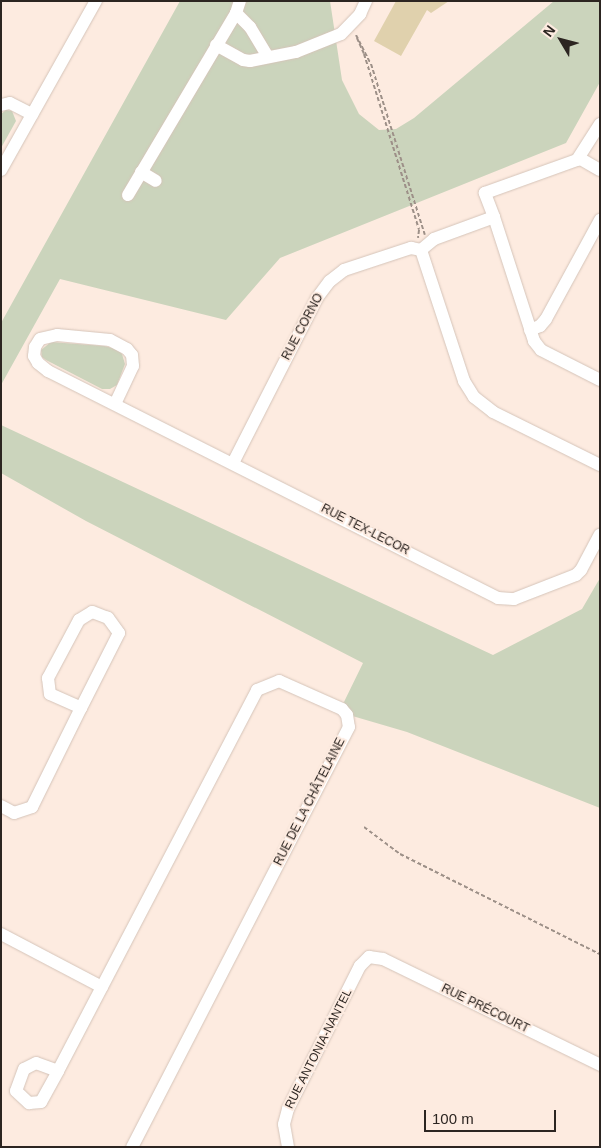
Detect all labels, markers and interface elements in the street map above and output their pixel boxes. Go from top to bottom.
north arrow [536,15,586,65]
text: N [540,22,558,40]
street label: RUE CORNO [279,291,327,363]
street label: RUE TEX-LECOR [318,501,412,559]
street label: RUE DE LA CHÂTELAINE [271,735,349,869]
street label: RUE PRÉCOURT [439,982,531,1036]
street label: RUE ANTONIA-NANTEL [282,986,356,1112]
scale bar [426,1100,558,1132]
text: 100 m [432,1110,474,1127]

